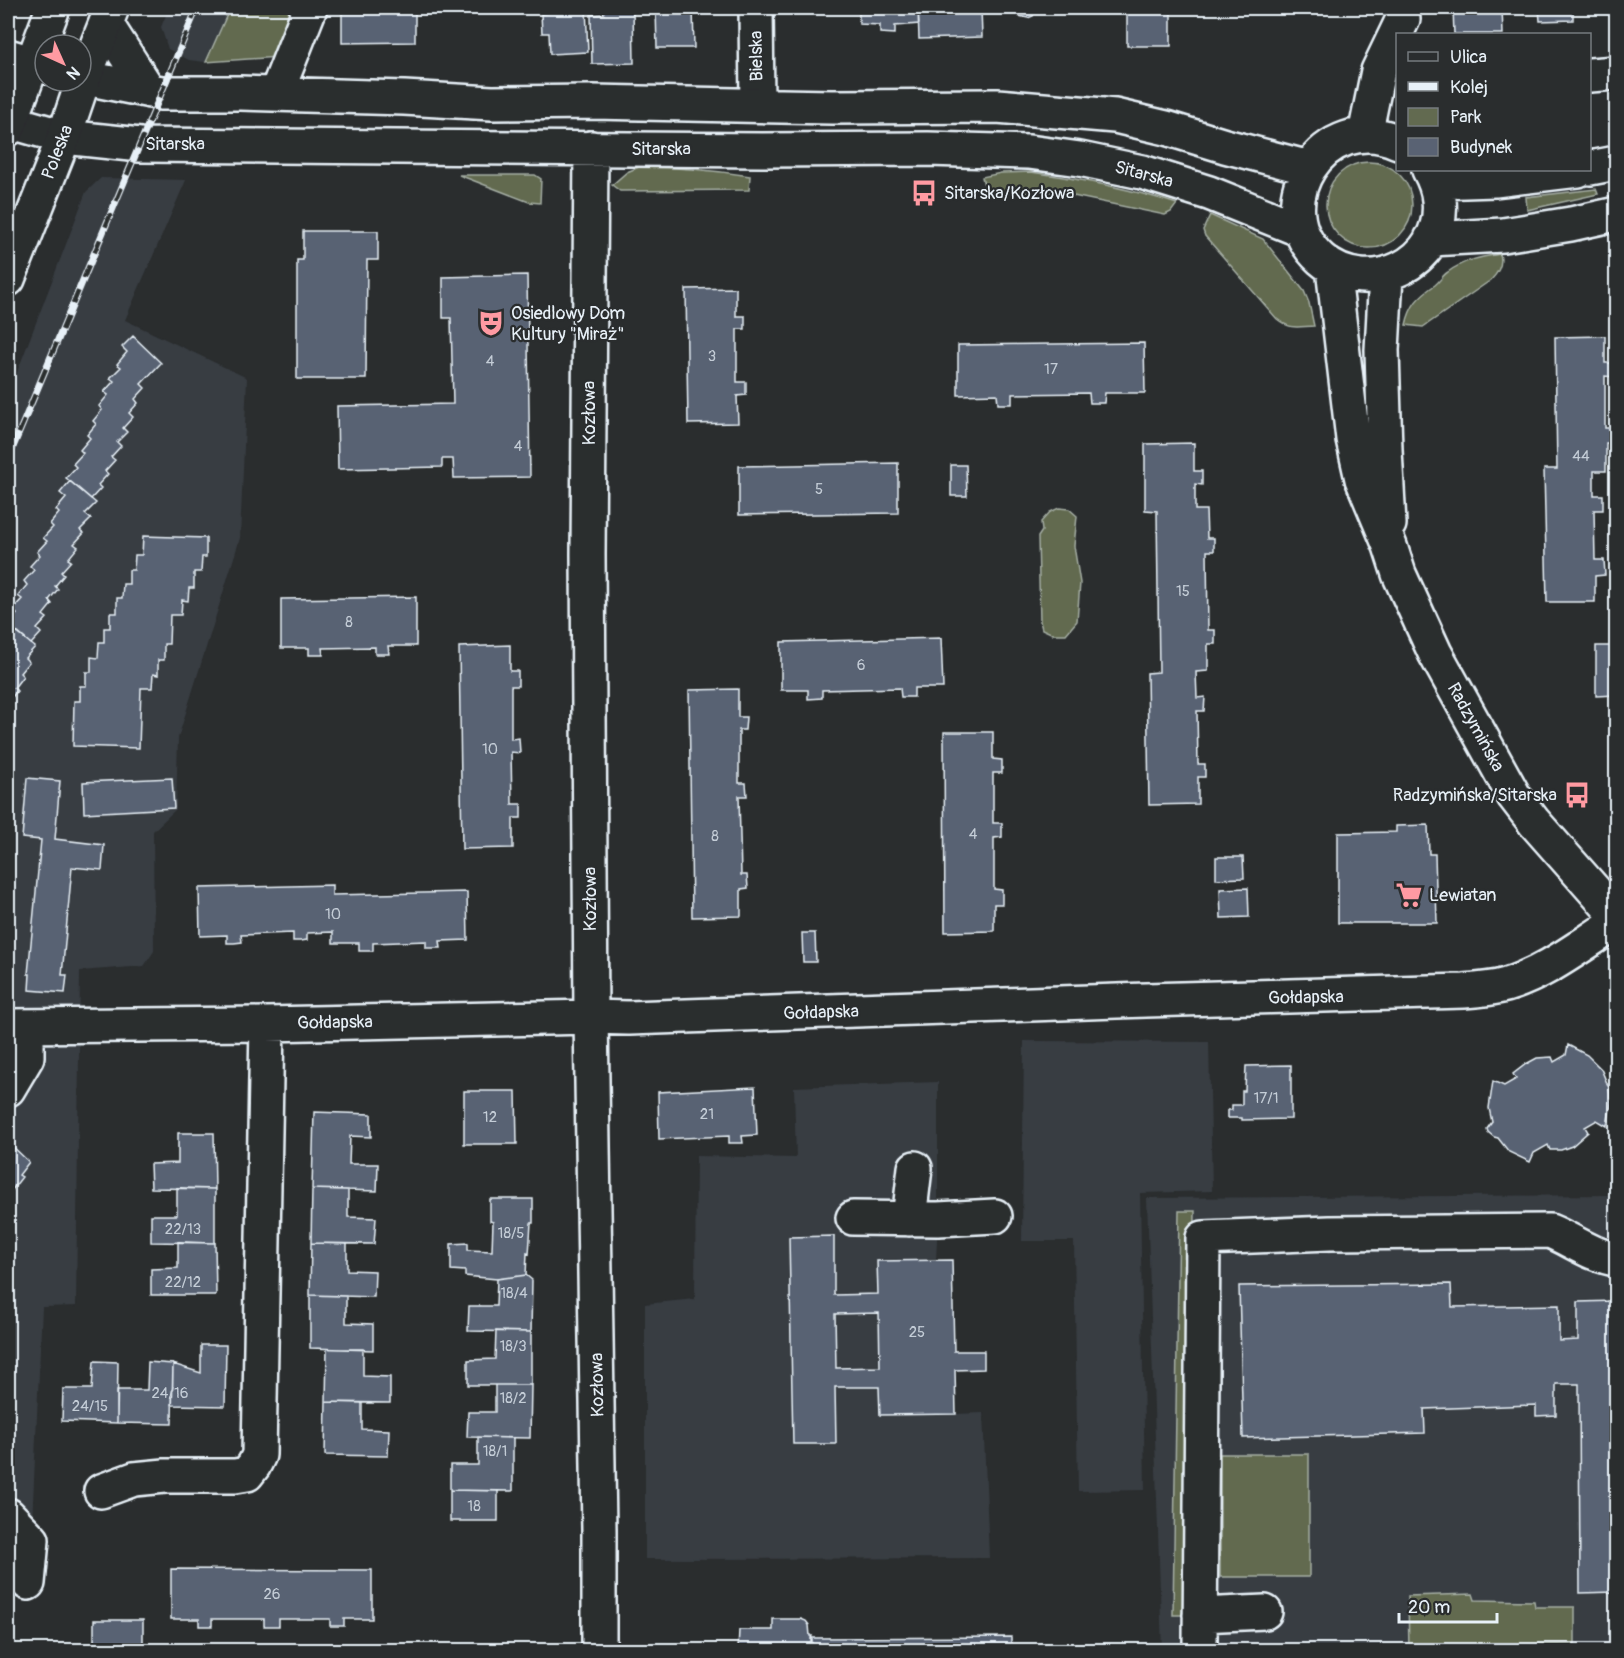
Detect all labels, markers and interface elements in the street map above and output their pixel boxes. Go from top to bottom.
street label: Bielska [745,31,768,81]
north arrow [33,33,93,93]
legend [1396,33,1591,171]
text: Ulica [1450,46,1487,69]
text: N [62,62,84,84]
text: Kolej [1450,76,1488,99]
text: Park [1450,106,1482,129]
street label: Poleska [37,122,78,183]
street label: Sitarska [145,133,205,156]
text: Budynek [1450,136,1513,159]
street label: Sitarska [631,138,691,161]
street label: Sitarska [1112,156,1176,193]
bus stop icon: Sitarska/Kozłowa [909,178,939,208]
place label: Sitarska/Kozłowa [944,182,1074,205]
place label: Osiedlowy Dom Kultury "Miraż" [511,302,625,346]
theatre icon: Osiedlowy Dom Kultury "Miraż" [476,308,506,338]
house number: 3 [708,347,716,366]
house number: 4 [486,352,495,371]
house number: 17 [1044,360,1058,379]
street label: Kozłowa [578,381,601,445]
house number: 4 [514,437,523,456]
house number: 44 [1572,447,1590,466]
house number: 5 [815,480,823,499]
house number: 15 [1176,582,1190,601]
house number: 8 [345,613,353,632]
house number: 6 [857,656,865,675]
street label: Radzymińska [1442,679,1509,776]
house number: 10 [482,740,498,759]
bus stop icon: Radzymińska/Sitarska [1562,780,1592,810]
place label: Radzymińska/Sitarska [1393,784,1557,807]
house number: 4 [969,825,978,844]
house number: 8 [711,827,719,846]
street label: Kozłowa [579,867,602,931]
supermarket icon: Lewiatan [1394,880,1424,910]
place label: Lewiatan [1429,884,1496,907]
house number: 10 [325,905,341,924]
street label: Gołdapska [1268,985,1344,1010]
street label: Gołdapska [783,1000,859,1025]
street label: Gołdapska [297,1010,373,1035]
house number: 17/1 [1253,1089,1279,1108]
house number: 21 [700,1105,714,1124]
house number: 12 [483,1108,497,1127]
house number: 22/13 [165,1220,201,1239]
house number: 18/5 [498,1224,524,1243]
house number: 22/12 [165,1273,201,1292]
house number: 18/4 [500,1284,528,1303]
house number: 25 [909,1323,925,1342]
house number: 18/3 [499,1337,527,1356]
street label: Kozłowa [585,1353,610,1417]
house number: 24/16 [151,1384,189,1403]
house number: 18/2 [499,1389,527,1408]
house number: 24/15 [72,1397,108,1416]
house number: 18/1 [483,1442,507,1461]
house number: 18 [467,1497,481,1516]
house number: 26 [263,1585,281,1604]
scale bar [1399,1586,1496,1624]
text: 20 m [1408,1596,1450,1619]

